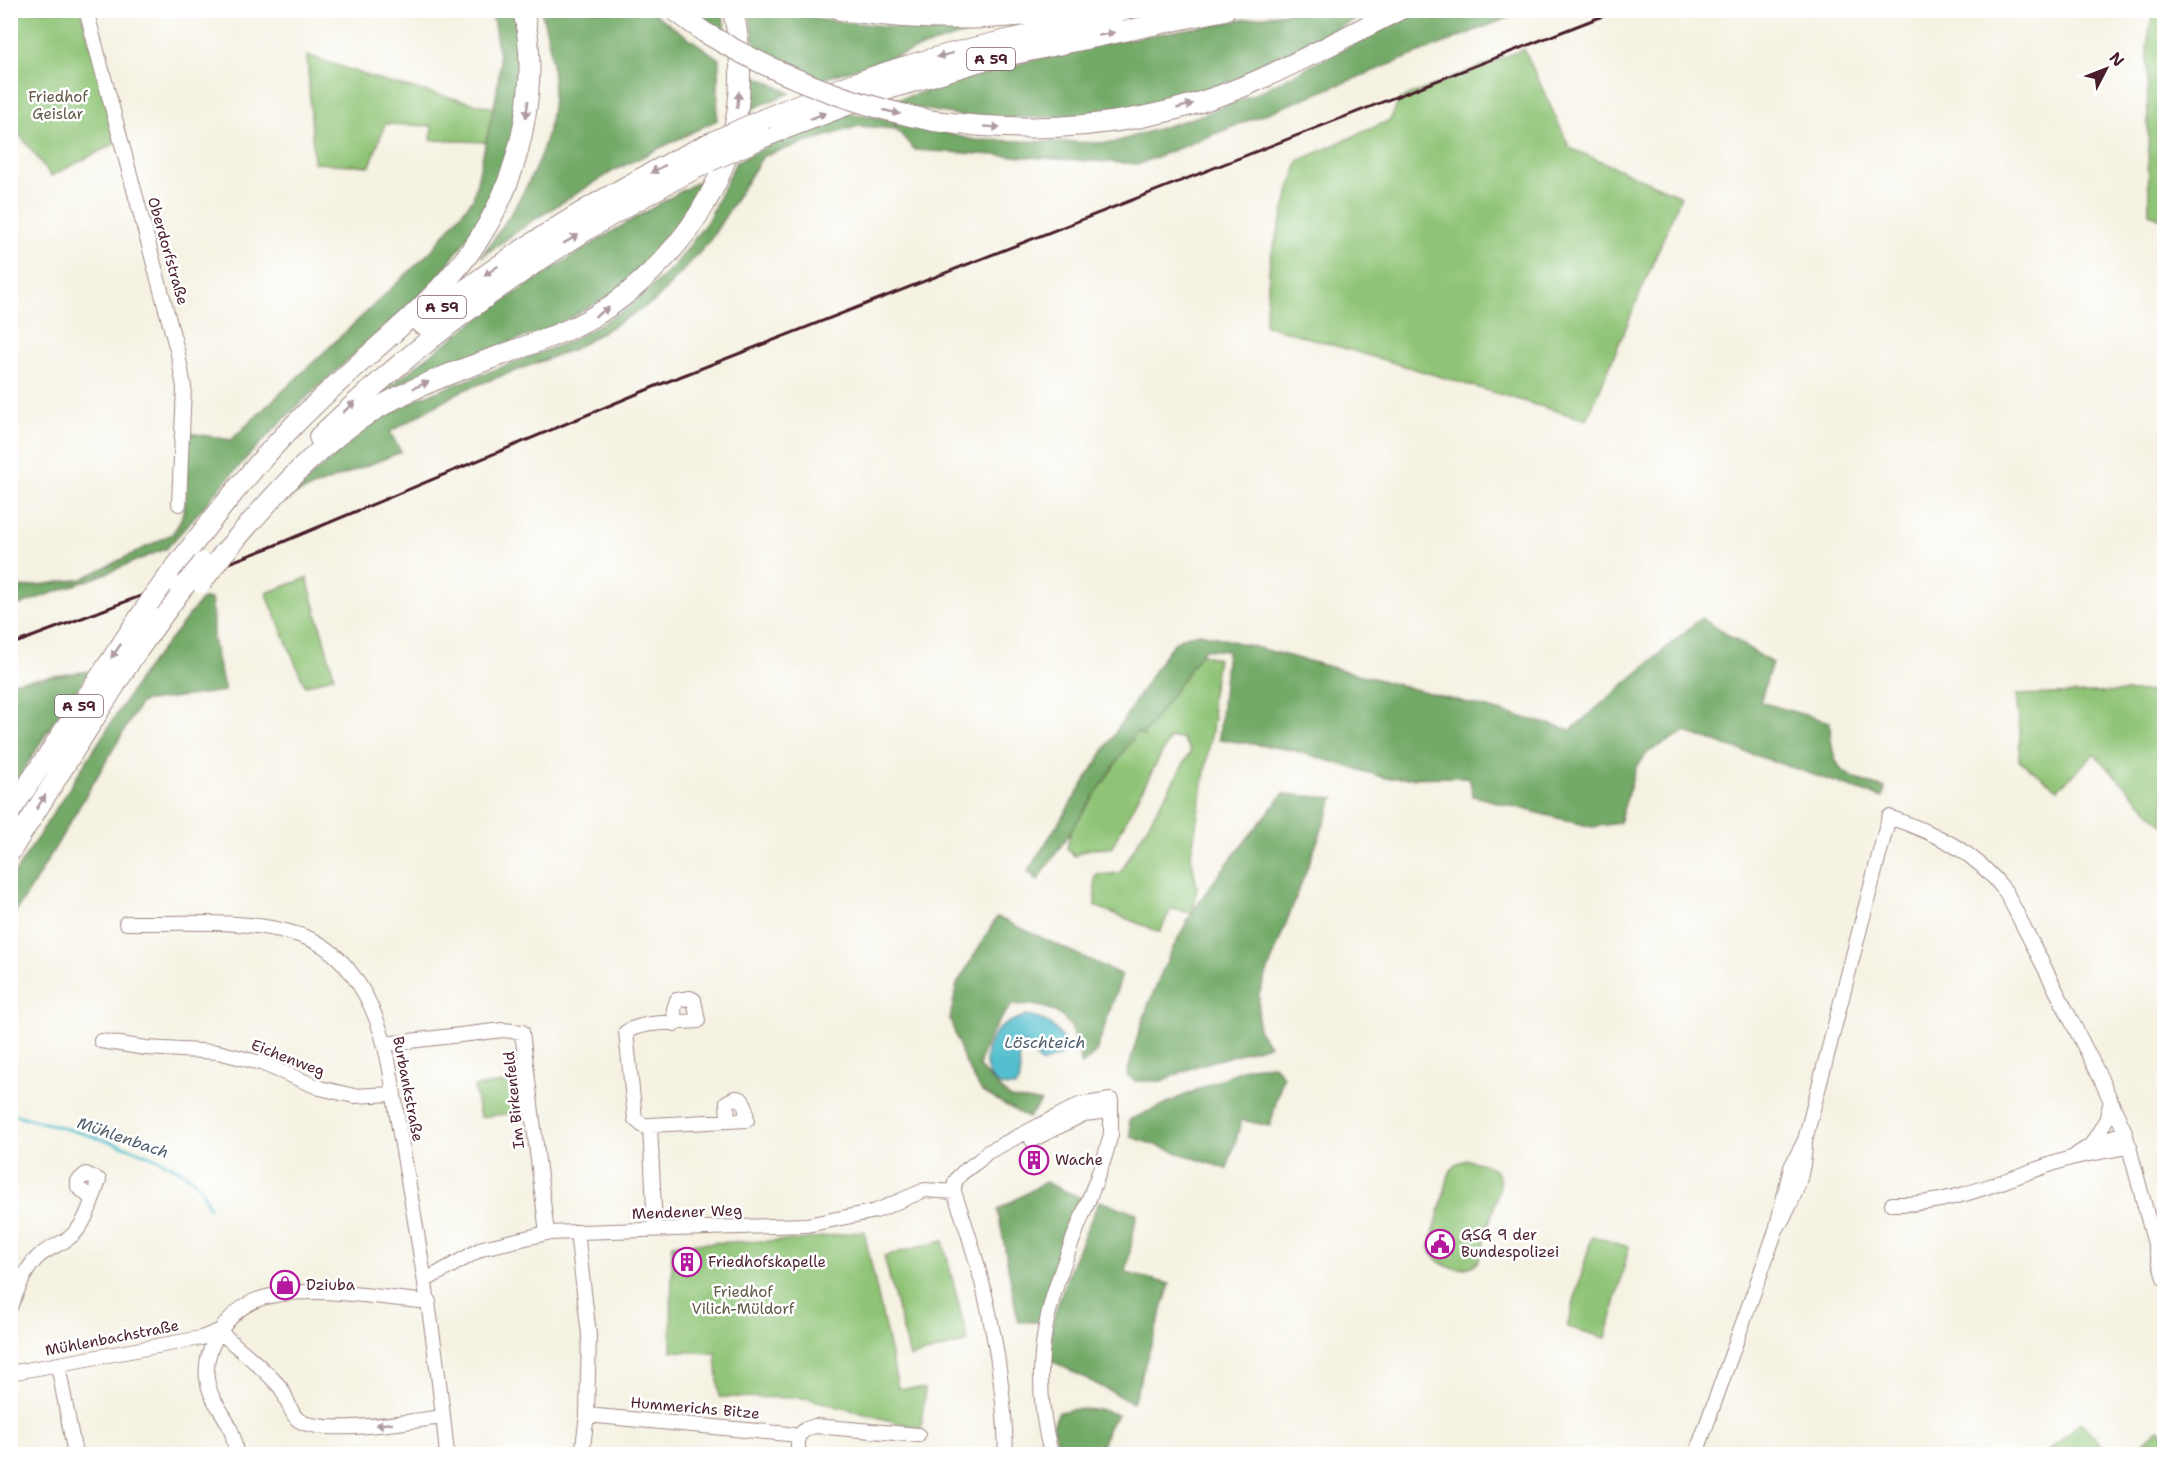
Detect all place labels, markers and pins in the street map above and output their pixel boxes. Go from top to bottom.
building icon: Wache [1018,1144,1050,1176]
place label: Wache [1055,1150,1103,1170]
place label: GSG 9 der Bundespolizei [1461,1225,1559,1262]
public building icon: GSG 9 der Bundespolizei [1424,1228,1456,1260]
building icon: Friedhofskapelle [671,1246,703,1278]
place label: Friedhofskapelle [708,1252,826,1272]
shop icon: Dziuba [269,1269,301,1301]
place label: Dziuba [306,1275,356,1295]

